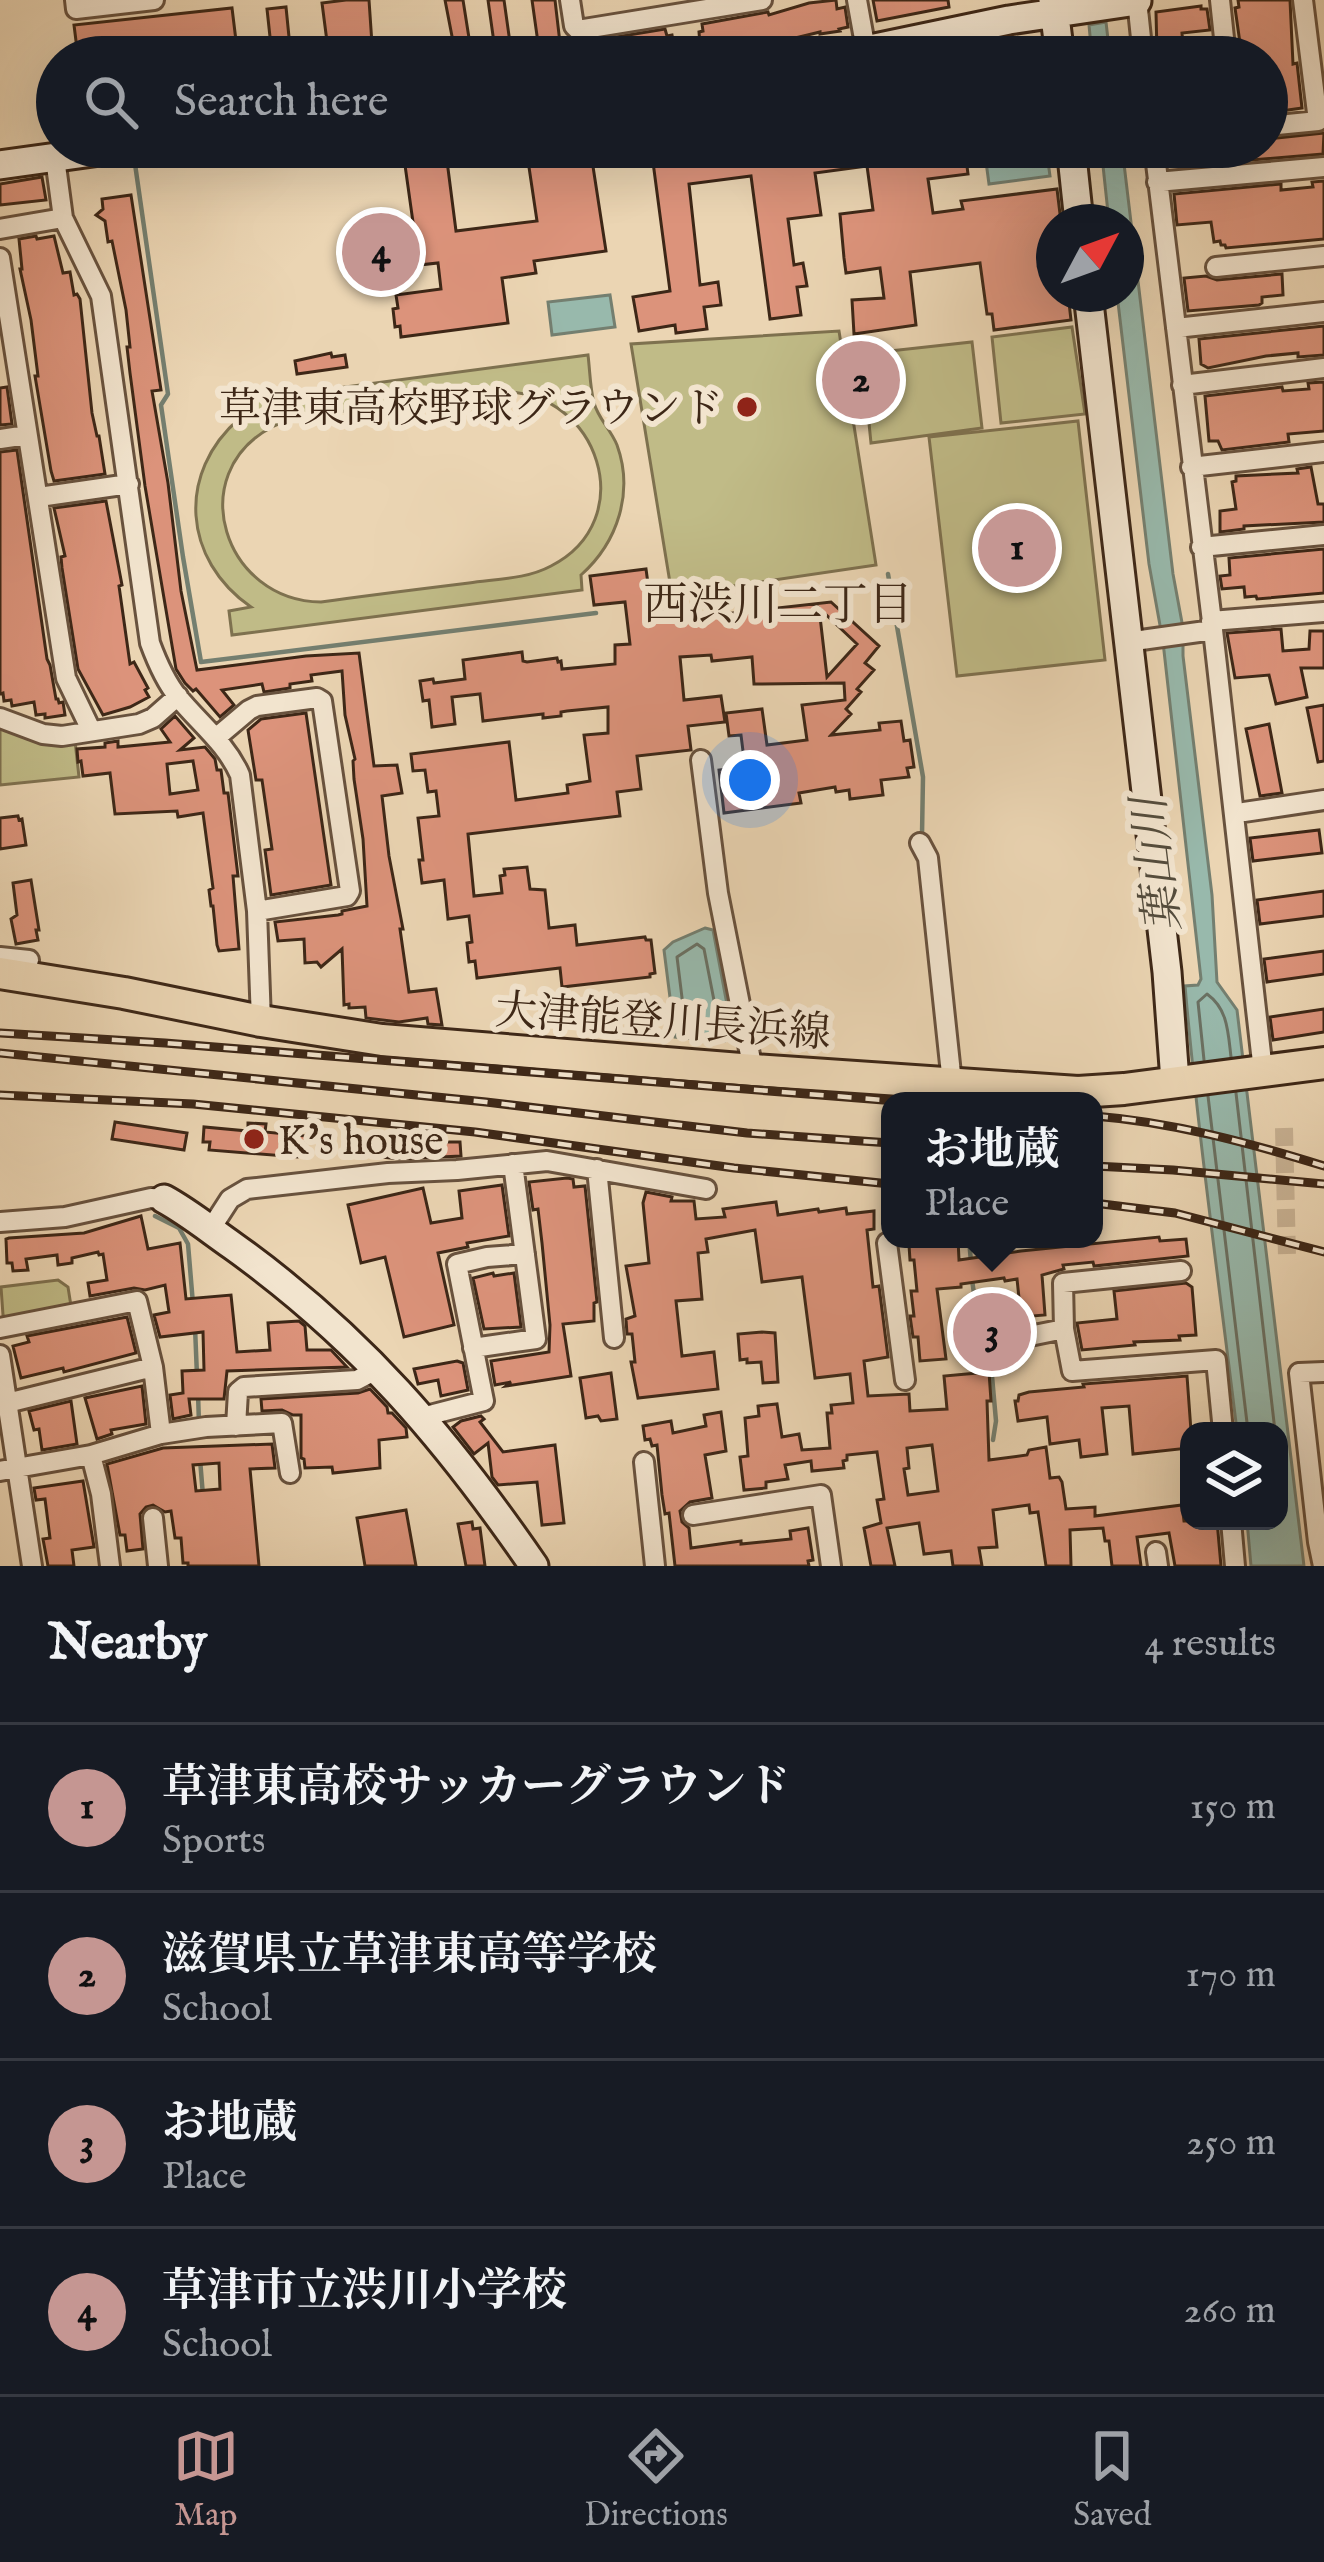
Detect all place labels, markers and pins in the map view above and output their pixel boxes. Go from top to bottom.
pin: 4 [342,207,420,297]
pin: 2 [822,335,900,425]
place label: 草津東高校野球グラウンド [219,384,723,437]
marker: 草津東高校野球グラウンド [734,394,760,420]
pin: 1 [978,503,1056,593]
place label: K's house [278,1116,443,1169]
marker: K's house [241,1126,267,1152]
pin: 3 [953,1287,1031,1377]

